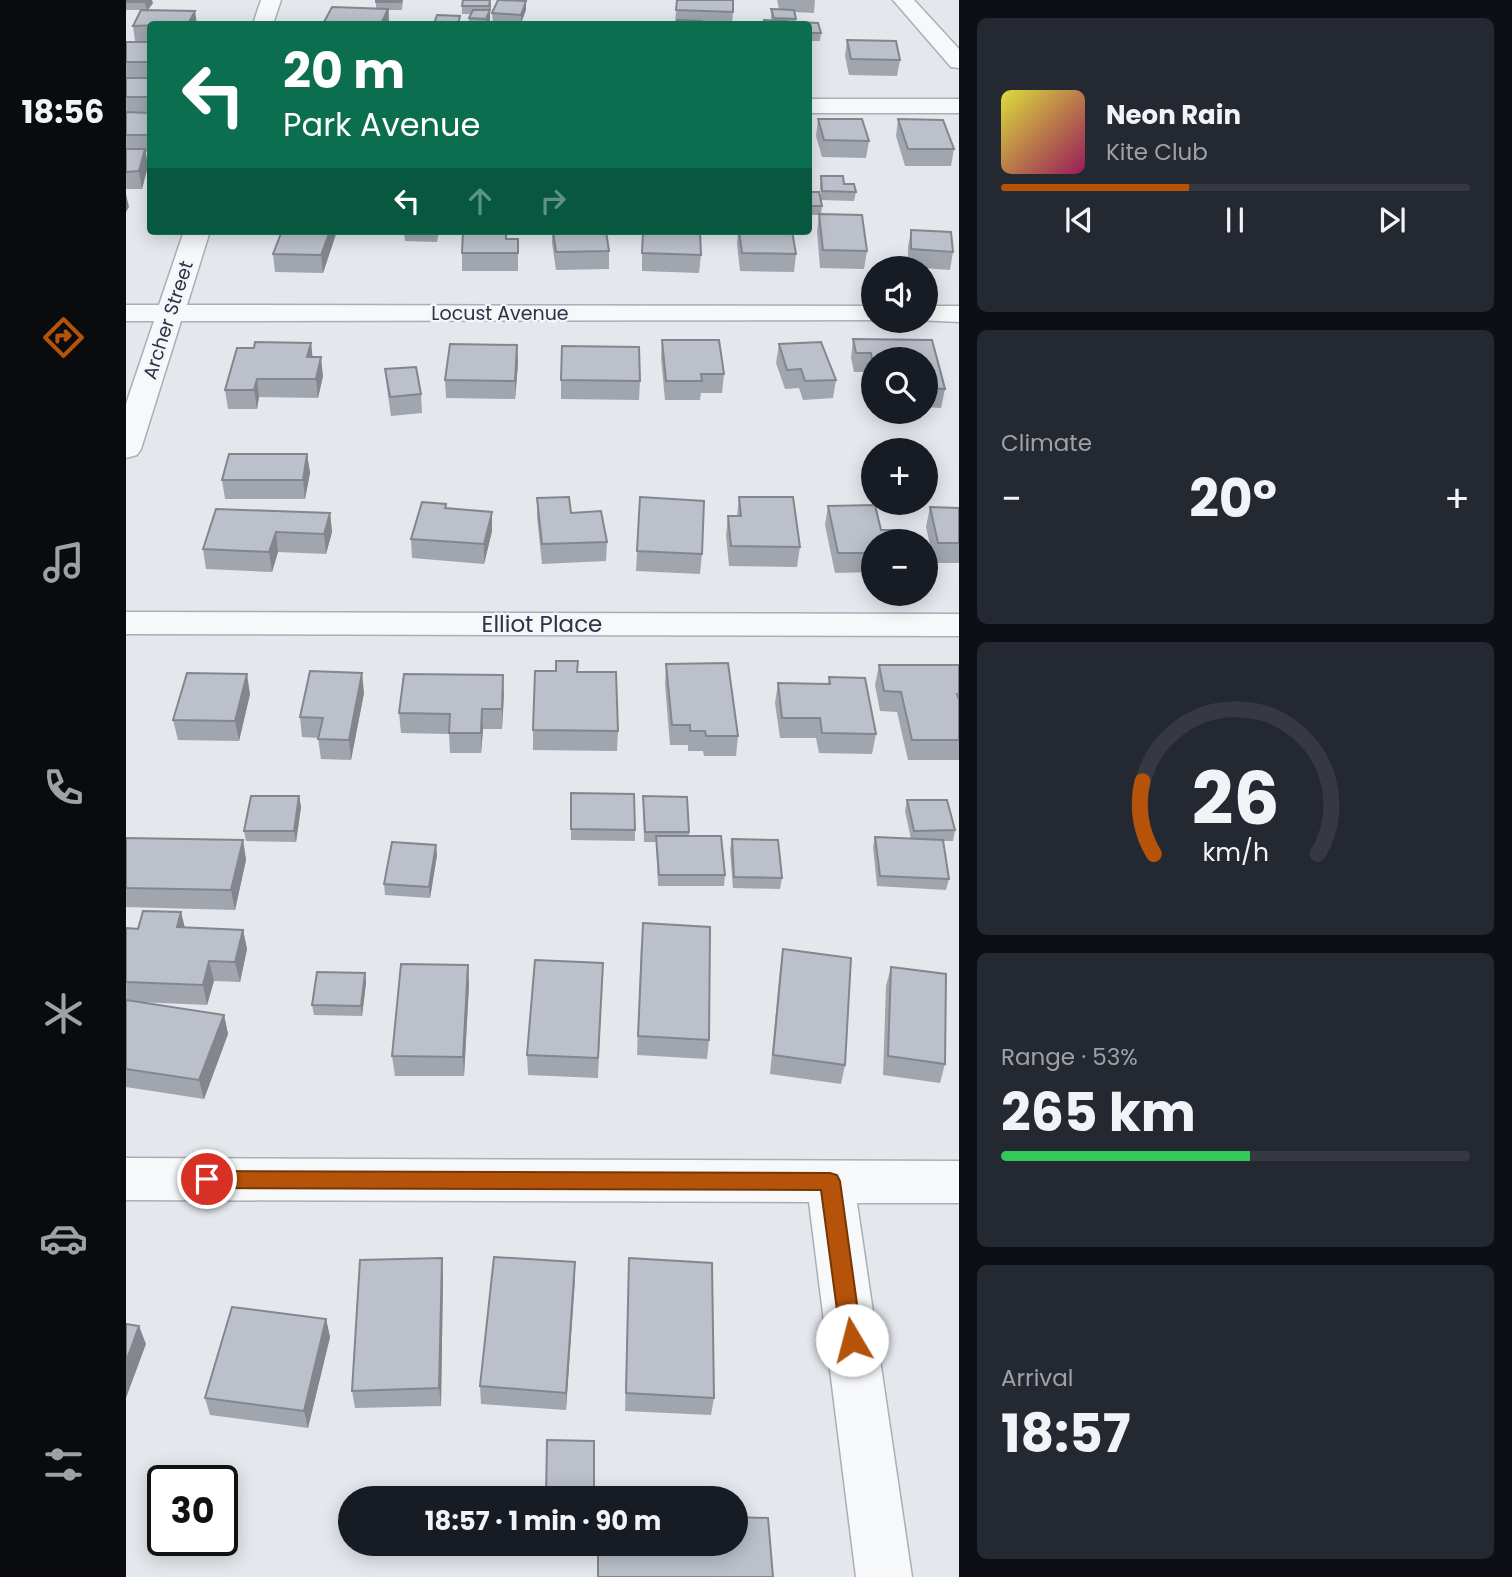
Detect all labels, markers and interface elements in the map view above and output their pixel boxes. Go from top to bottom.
text: 20 m [283,37,405,105]
icon: left [168,49,259,140]
text: 18:56 [21,89,105,134]
text: Neon Rain [1106,97,1241,133]
text: Park Avenue [283,102,480,147]
text: Kite Club [1106,136,1208,168]
icon: left [388,182,426,220]
icon: ahead [461,182,499,220]
icon: right [534,182,572,220]
icon: previous [1060,201,1098,239]
icon: pause [1216,201,1254,239]
icon: next [1373,201,1411,239]
map controls [861,256,938,606]
button: sound [861,256,938,333]
street label: Archer Street [136,257,200,383]
street label: Locust Avenue [431,300,569,327]
icon: directions [39,313,88,362]
button: search [861,347,938,424]
text: Climate [1001,427,1092,459]
button: + [861,438,938,515]
text: 20° [1189,462,1277,535]
text: − [1001,472,1022,525]
text: + [1444,472,1470,525]
button: − [861,529,938,606]
icon: music [39,538,88,587]
street label: Elliot Place [482,608,602,640]
text: 26 [1192,749,1279,850]
icon: phone [39,763,88,812]
text: km/h [1202,835,1269,870]
icon: climate [39,989,88,1038]
text: Range · 53% [1001,1041,1138,1073]
text: 265 km [1001,1076,1196,1149]
pin [177,1149,237,1209]
icon: arrive [188,1160,226,1198]
icon: car [39,1214,88,1263]
position arrow [815,1303,889,1377]
text: Arrival [1001,1362,1073,1394]
text: 18:57 [1001,1397,1131,1470]
icon: filters [39,1440,88,1489]
speed limit sign: 30 [147,1465,238,1556]
text: 18:57 · 1 min · 90 m [425,1503,661,1539]

